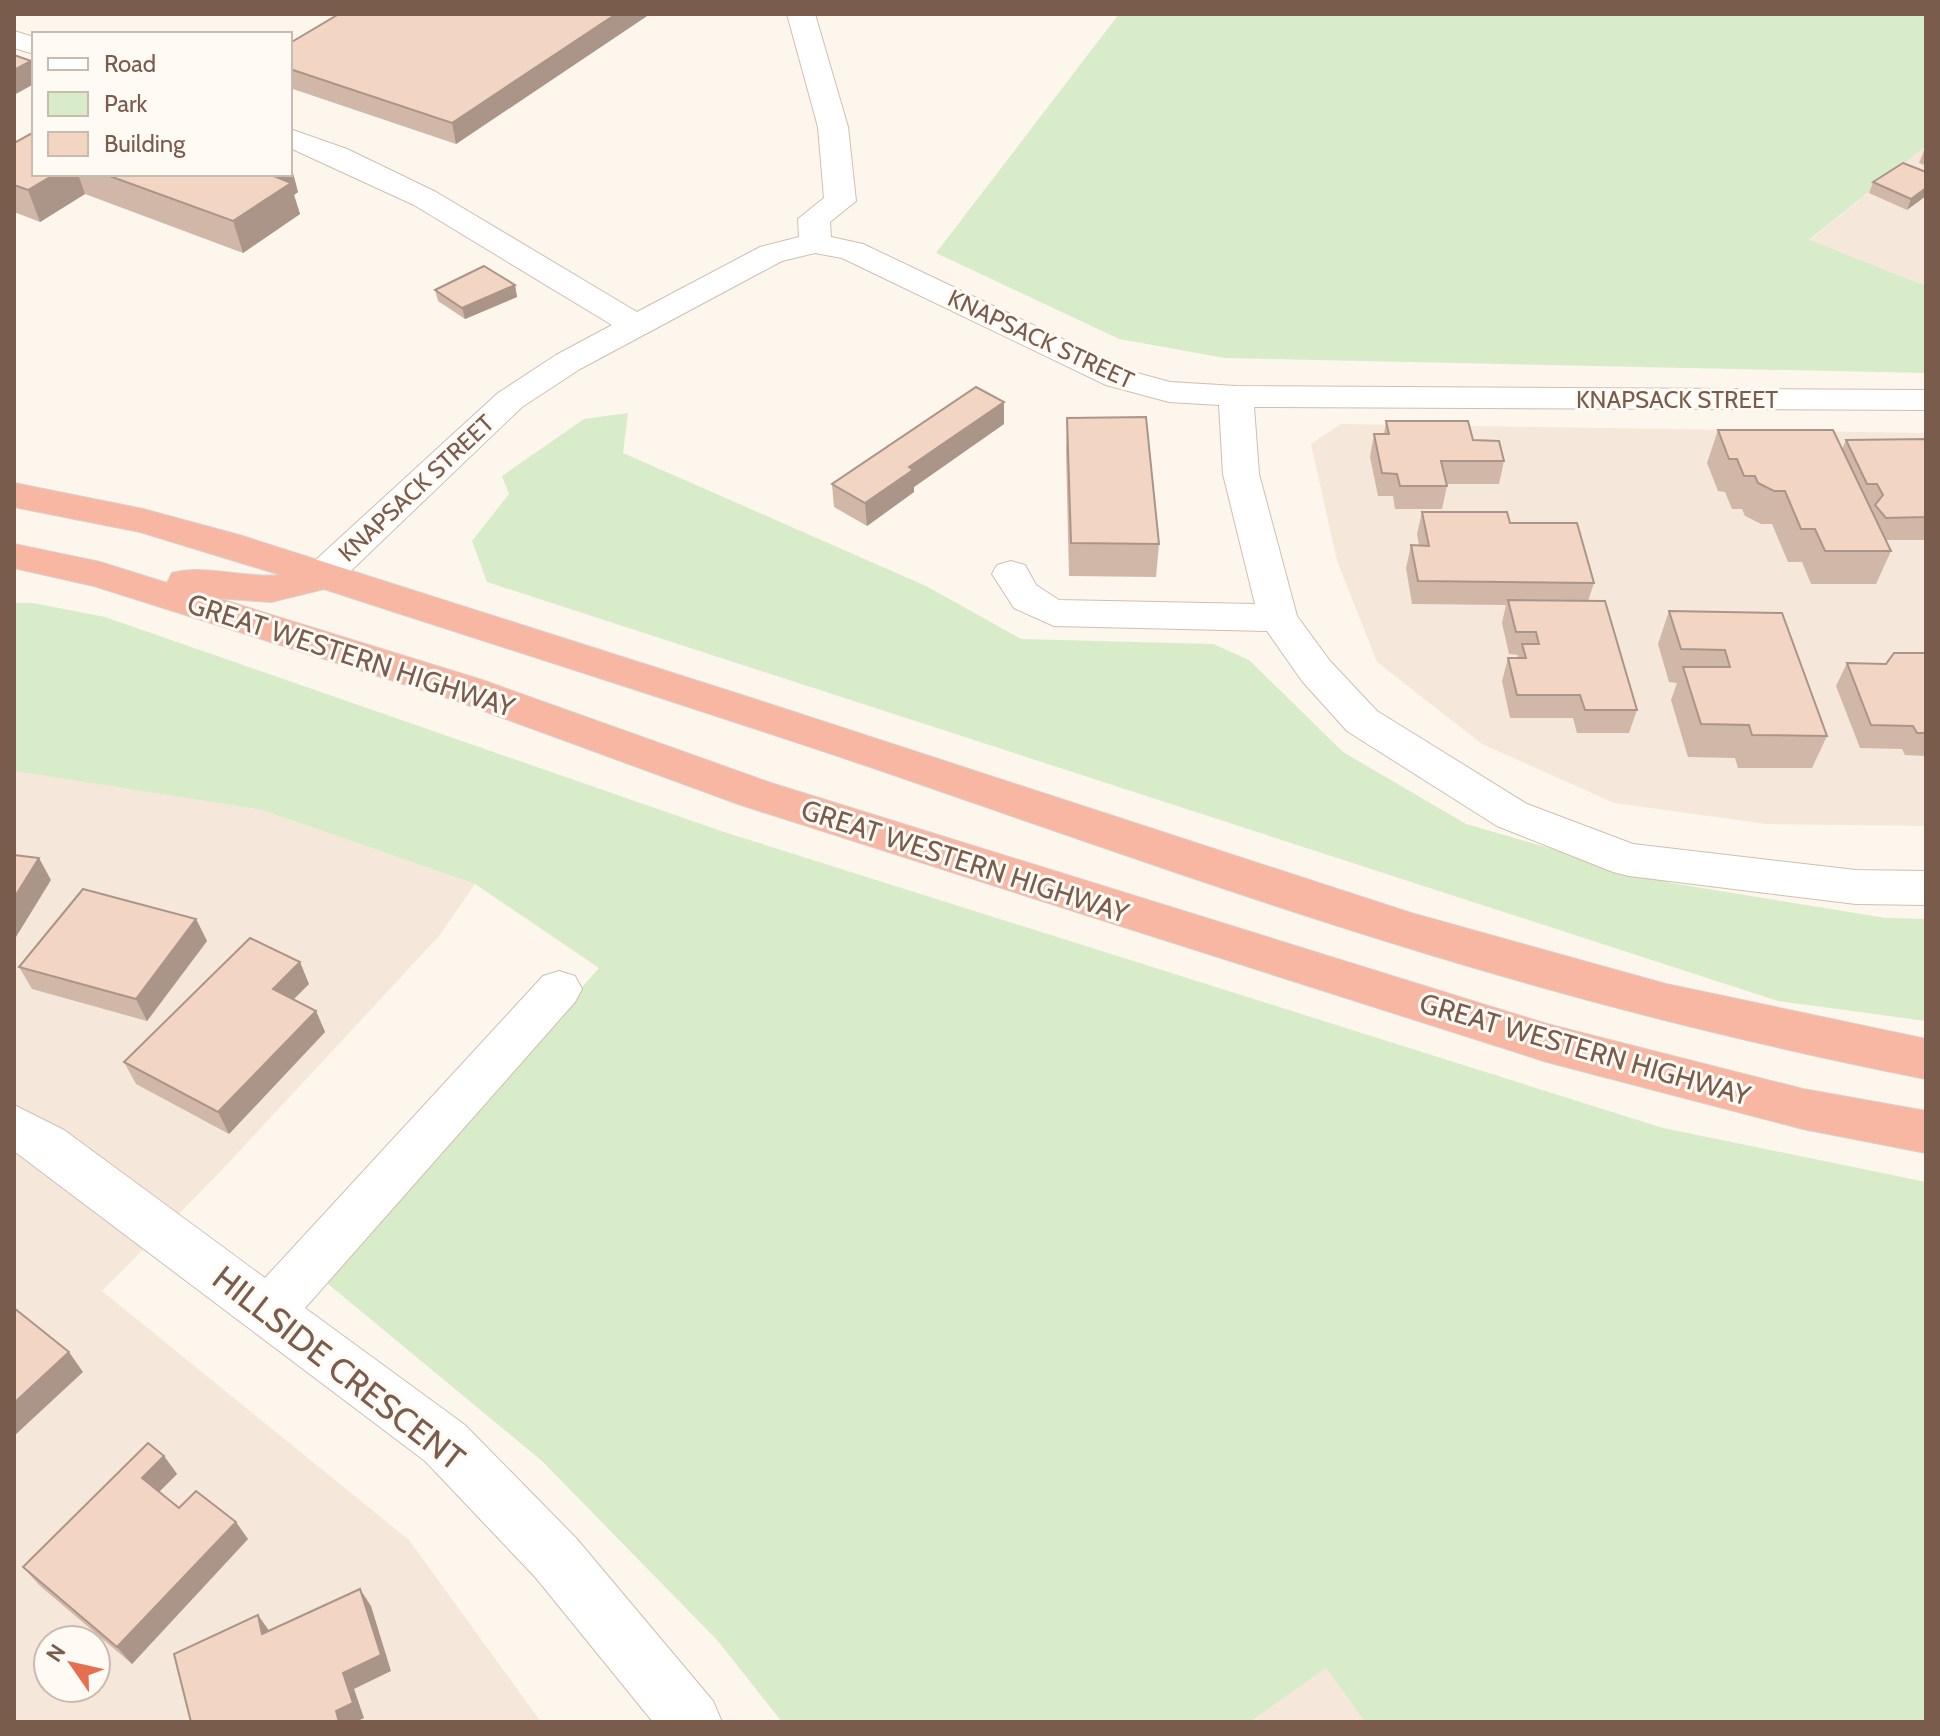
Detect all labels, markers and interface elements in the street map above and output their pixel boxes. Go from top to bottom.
legend [32,32,292,176]
text: Road [104,49,156,78]
text: Park [104,89,147,118]
text: Building [104,129,186,158]
street label: KNAPSACK STREET [943,283,1139,395]
street label: KNAPSACK STREET [1576,385,1778,414]
street label: KNAPSACK STREET [332,408,500,567]
street label: GREAT WESTERN HIGHWAY [183,586,520,724]
street label: GREAT WESTERN HIGHWAY [797,792,1134,930]
street label: GREAT WESTERN HIGHWAY [1416,986,1755,1113]
street label: HILLSIDE CRESCENT [205,1257,473,1479]
north arrow [32,1624,112,1704]
text: N [40,1639,71,1667]

